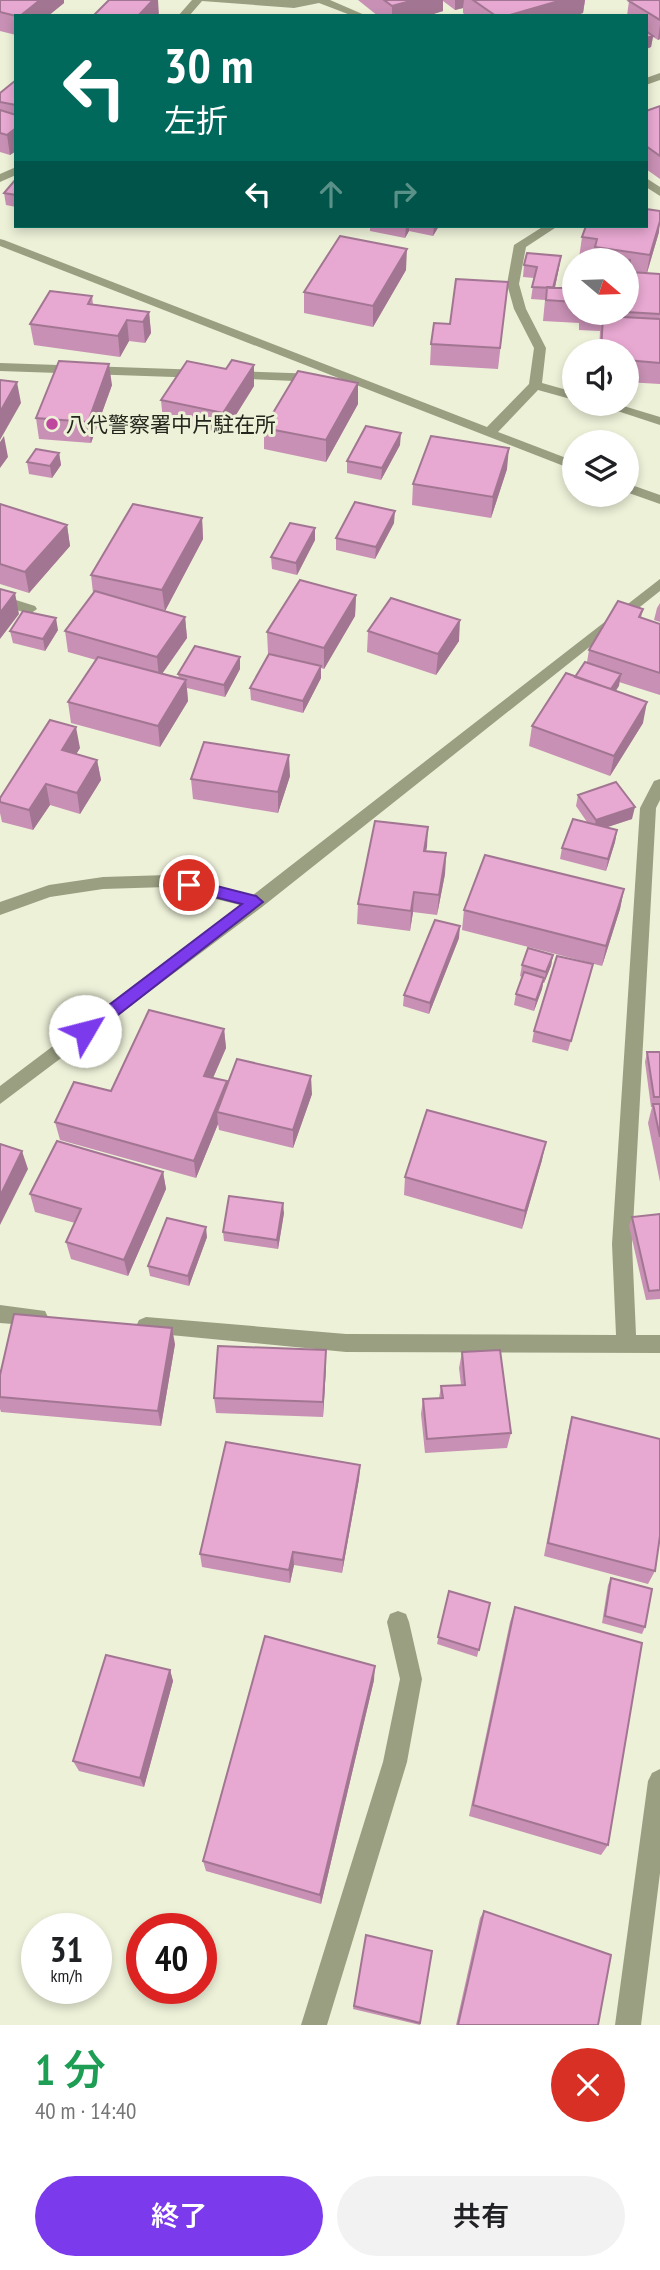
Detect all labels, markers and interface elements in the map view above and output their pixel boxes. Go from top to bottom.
text: 30 m [164,33,253,97]
icon: left [49,42,140,133]
text: 左折 [164,99,228,141]
icon: left [239,175,277,213]
icon: ahead [312,175,350,213]
icon: right [385,175,423,213]
north arrow [562,248,639,326]
map controls [562,248,639,507]
button: sound [562,339,639,416]
place label: 八代警察署中片駐在所 [66,411,276,438]
marker: 八代警察署中片駐在所 [44,416,60,432]
button: layers [562,430,639,507]
pin [159,855,219,915]
icon: arrive [170,866,208,904]
position arrow [48,994,122,1068]
speed limit sign: 40 [126,1913,217,2004]
text: 31 [50,1926,83,1972]
text: km/h [51,1964,82,1987]
text: 1 分 [35,2042,106,2097]
button: close [551,2048,625,2122]
text: 40 m · 14:40 [35,2096,136,2125]
button: 終了 [35,2176,323,2256]
button: 共有 [337,2176,625,2256]

